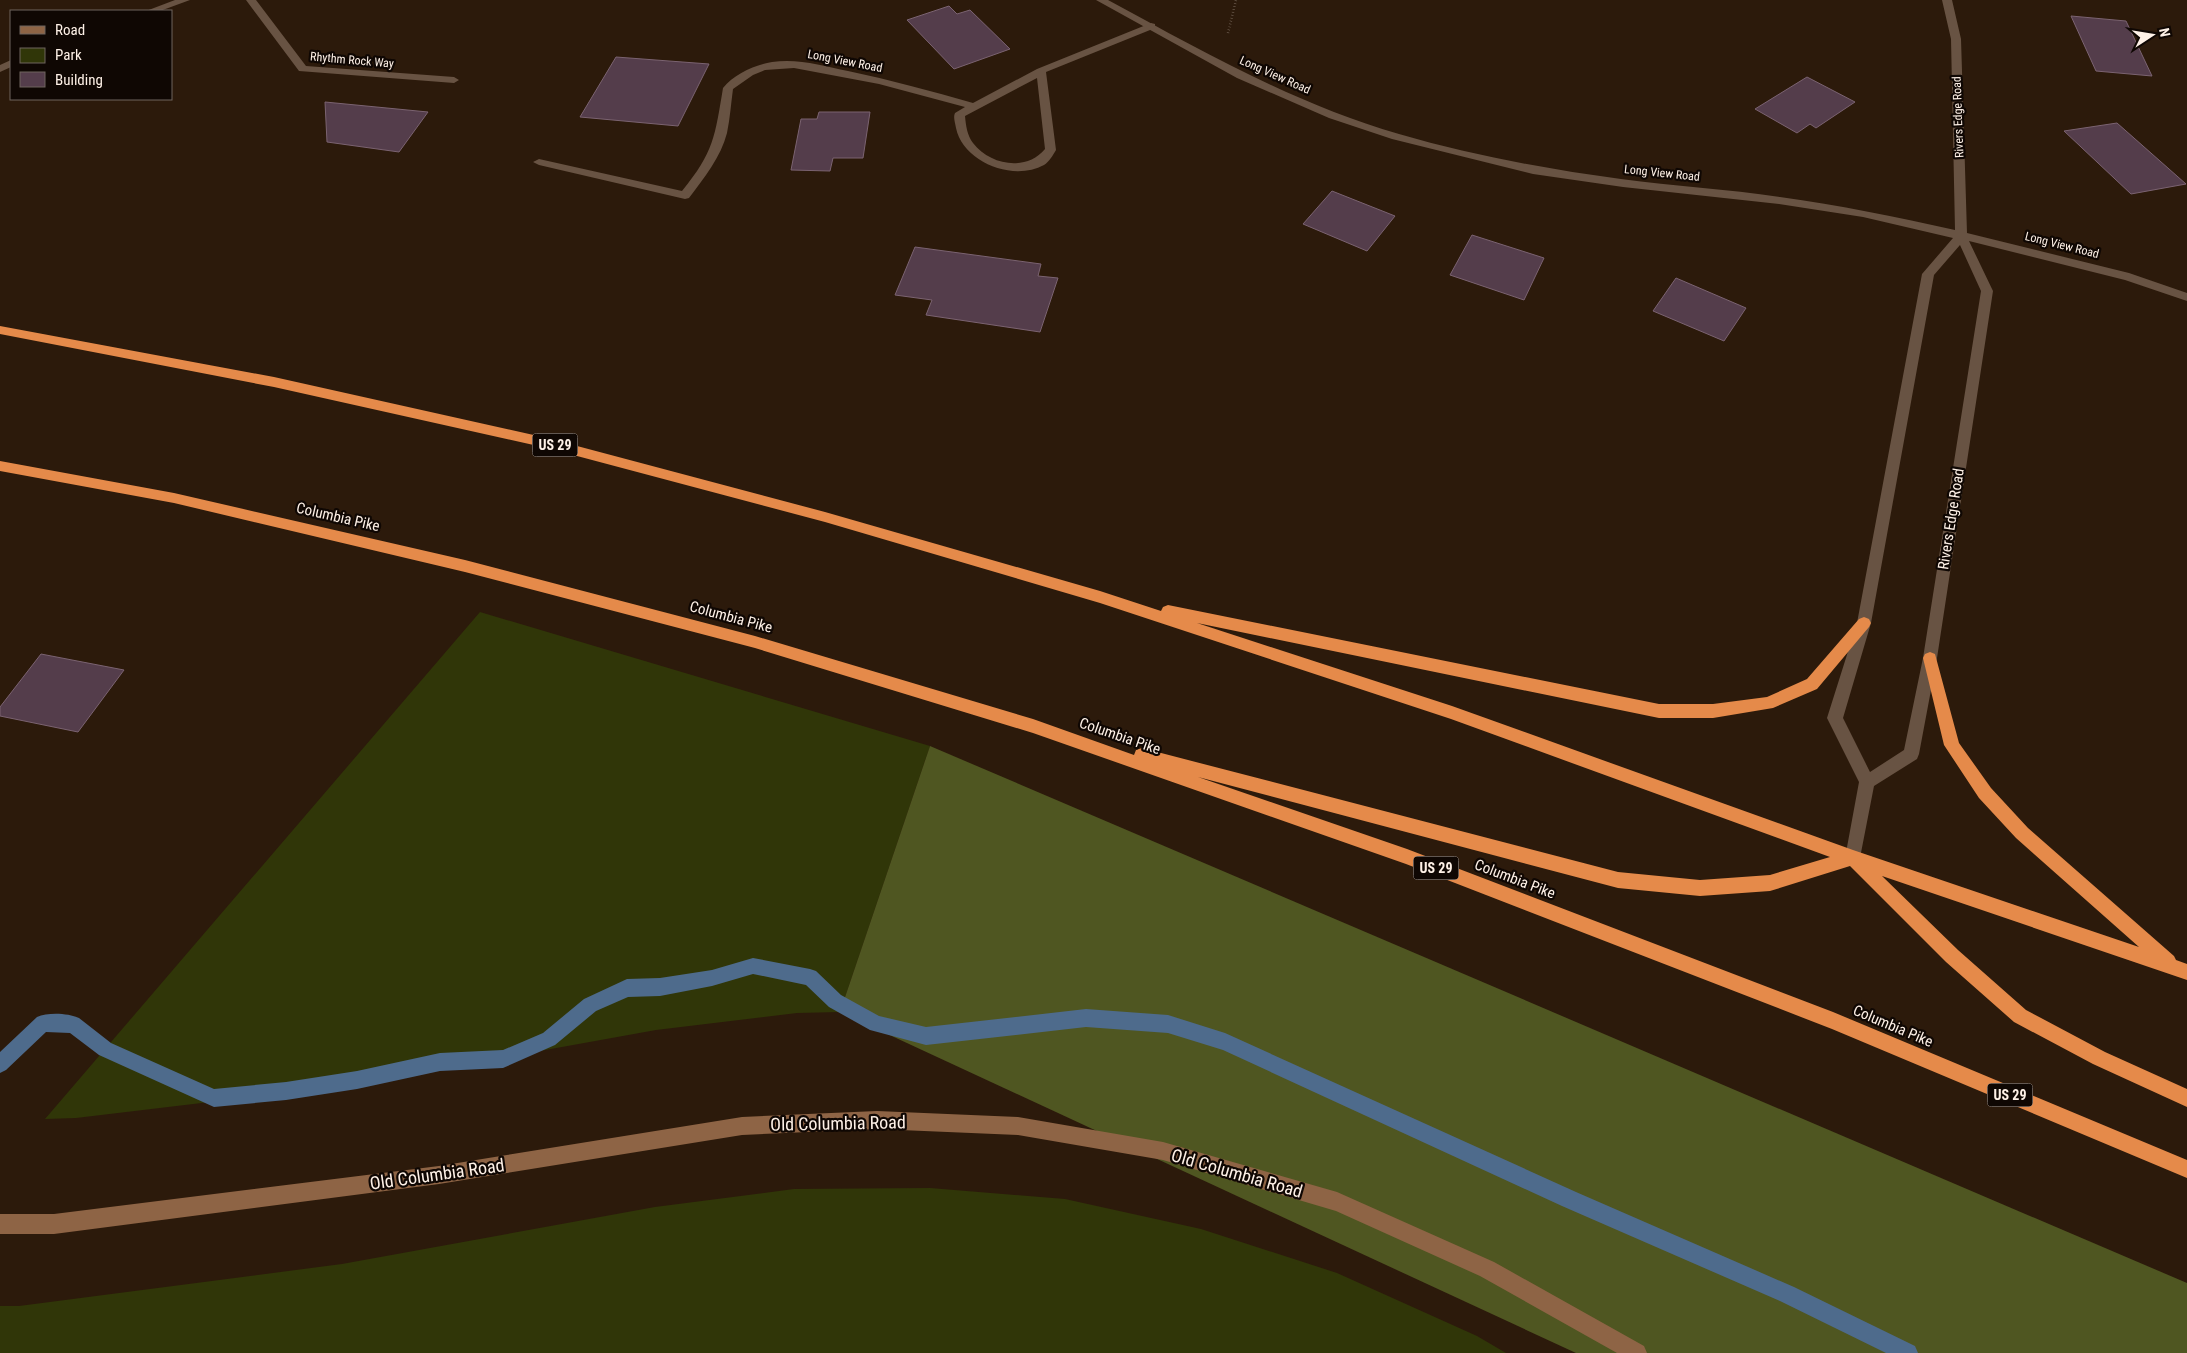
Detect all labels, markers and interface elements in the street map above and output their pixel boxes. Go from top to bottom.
legend [10,10,172,100]
north arrow [2127,10,2177,60]
text: Road [55,21,85,39]
text: N [2156,26,2173,38]
text: Park [55,46,82,64]
street label: Long View Road [806,47,884,75]
street label: Rhythm Rock Way [310,49,394,71]
street label: Long View Road [1237,53,1313,97]
text: Building [55,71,103,89]
street label: Rivers Edge Road [1950,76,1966,158]
street label: Long View Road [1623,162,1701,184]
street label: Long View Road [2023,229,2101,261]
road number: US 29 [532,434,578,456]
street label: Rivers Edge Road [1934,467,1968,571]
street label: Columbia Pike [295,499,381,535]
street label: Columbia Pike [688,597,774,637]
street label: Columbia Pike [1077,714,1163,758]
street label: Columbia Pike [1472,855,1558,903]
road number: US 29 [1414,856,1458,880]
street label: Columbia Pike [1850,1001,1936,1051]
road number: US 29 [1988,1084,2032,1106]
street label: Old Columbia Road [770,1111,906,1135]
street label: Old Columbia Road [1169,1144,1305,1202]
street label: Old Columbia Road [368,1154,506,1194]

